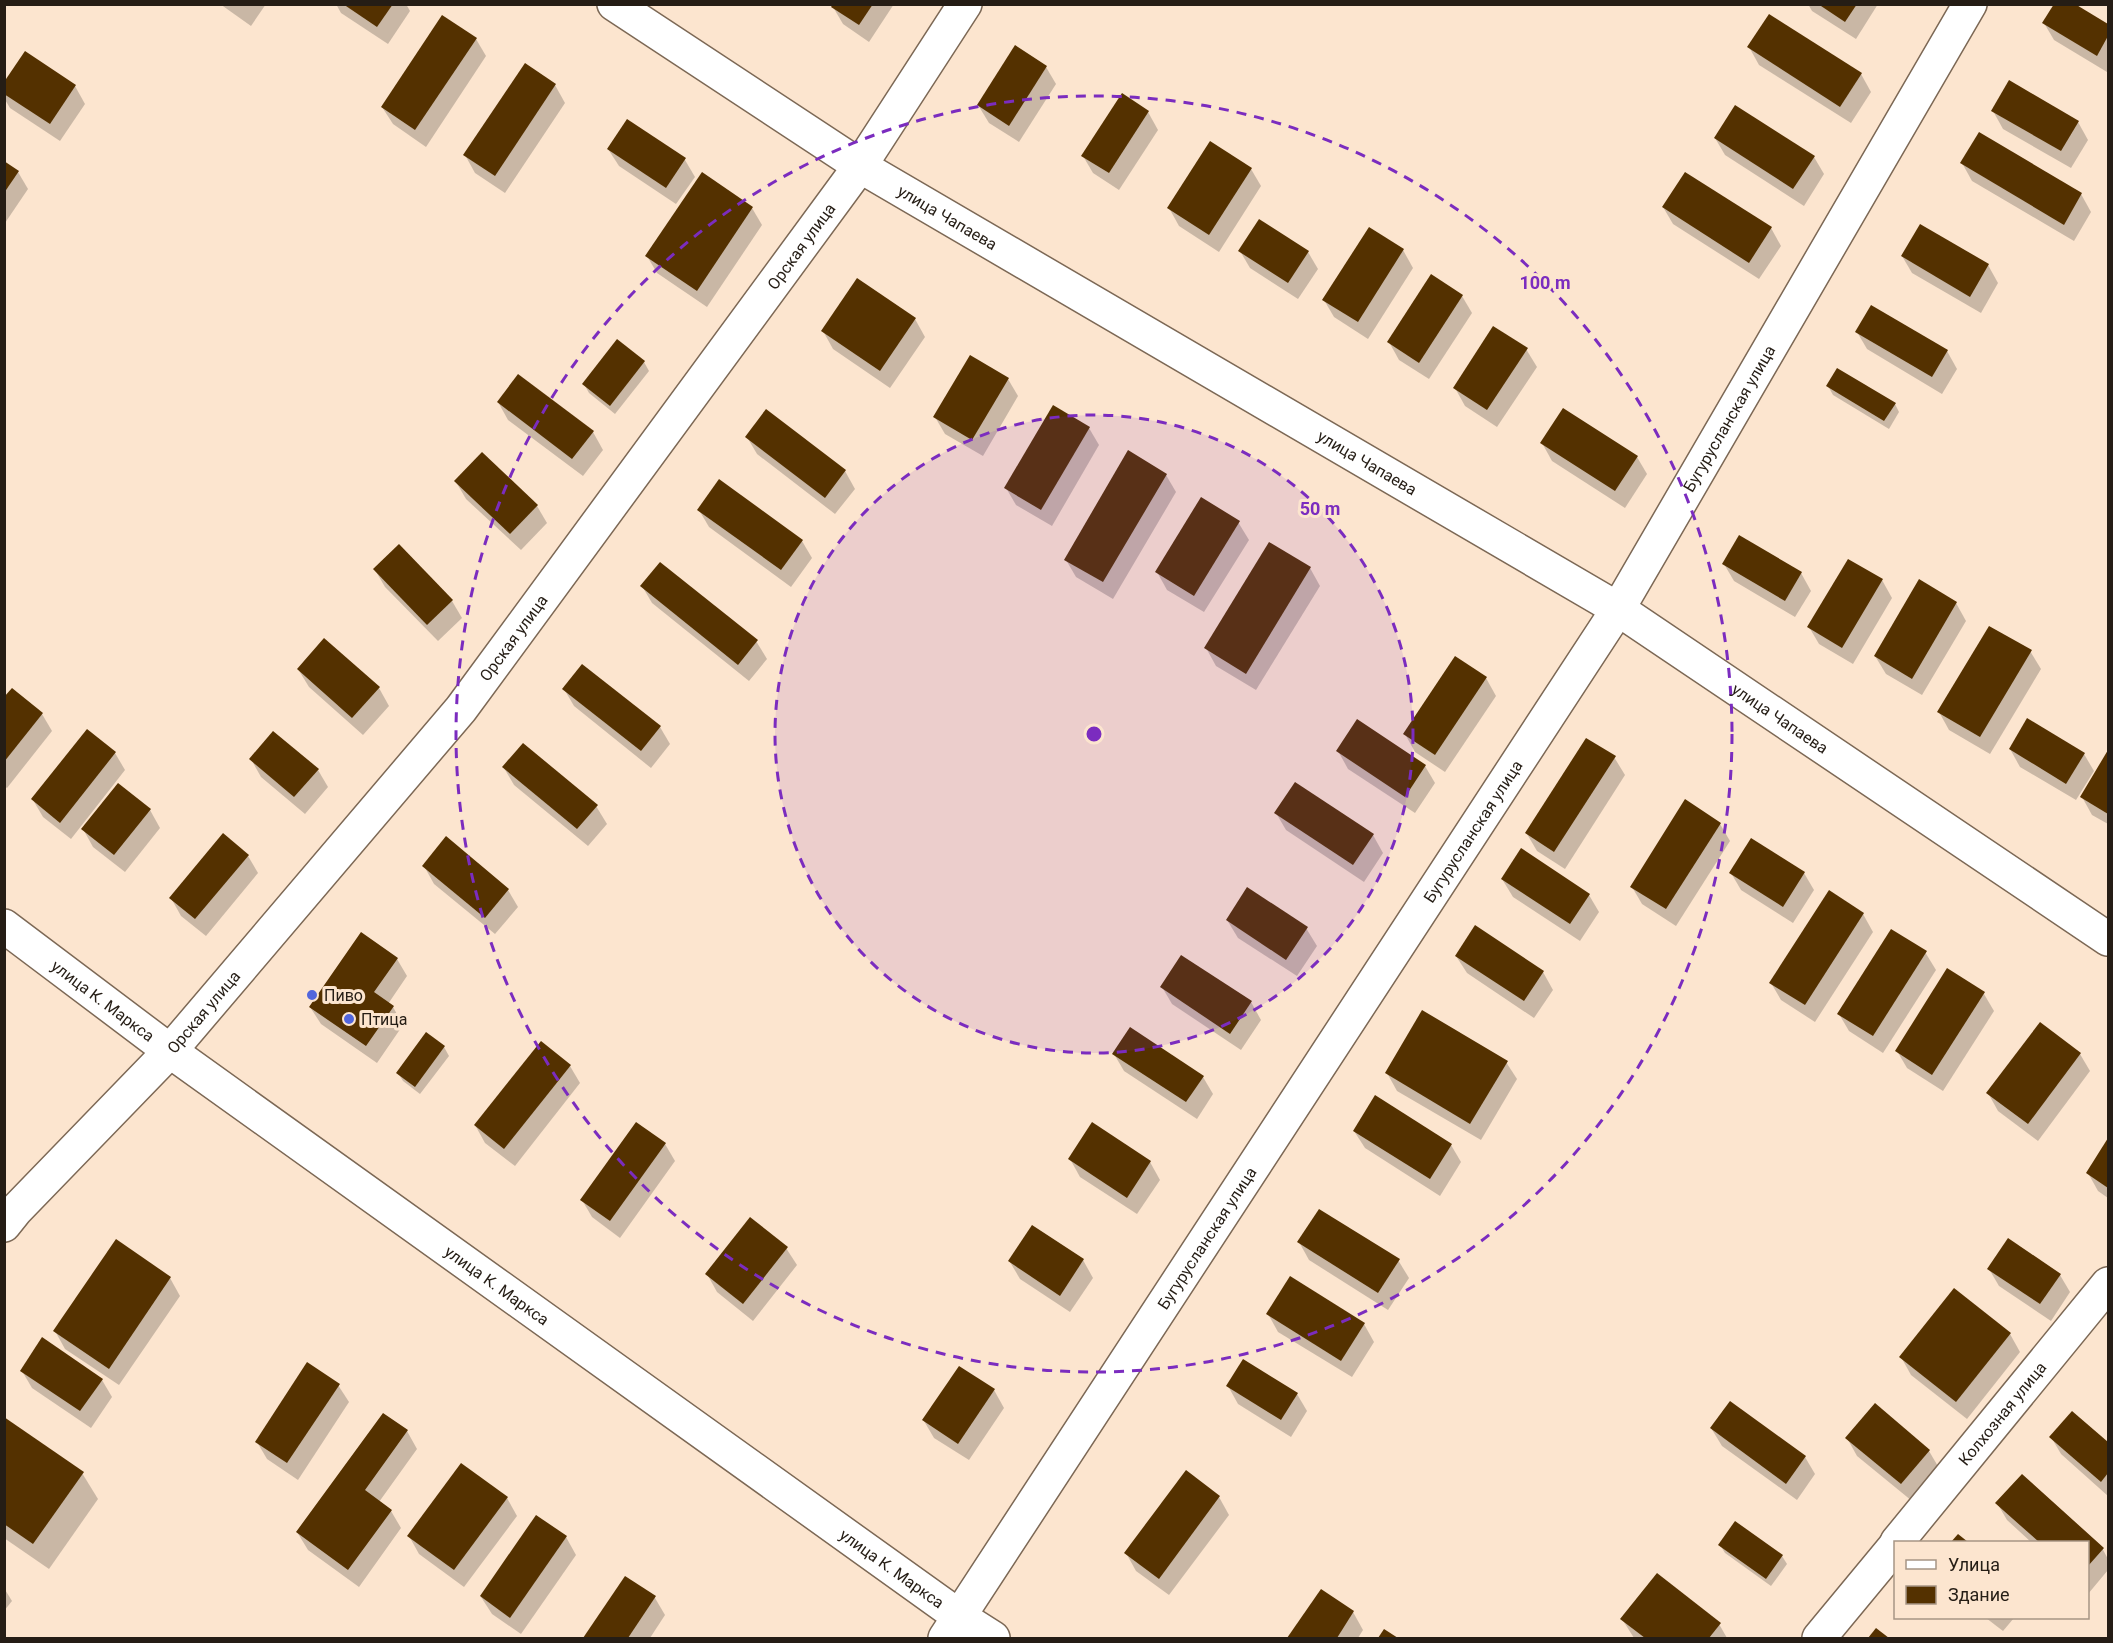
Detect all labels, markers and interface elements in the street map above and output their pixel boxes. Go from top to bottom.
street label: улица Чапаева [895,181,1001,254]
street label: Орская улица [763,199,839,293]
text: 100 m [1519,272,1571,293]
street label: Бугурусланская улица [1679,342,1779,495]
street label: улица Чапаева [1314,426,1420,499]
text: 50 m [1300,498,1340,519]
street label: Орская улица [475,591,551,685]
street label: улица Чапаева [1728,679,1832,757]
centre of rings [1084,724,1104,744]
street label: Бугурусланская улица [1419,756,1526,906]
street label: улица К. Маркса [48,956,158,1045]
street label: Орская улица [163,967,244,1057]
place label: Пиво [324,986,363,1005]
marker: Пиво [305,988,319,1002]
place label: Птица [361,1010,408,1029]
marker: Птица [342,1012,356,1026]
street label: Бугурусланская улица [1153,1163,1260,1313]
street label: улица К. Маркса [441,1242,553,1329]
street label: Колхозная улица [1954,1358,2050,1469]
street label: улица К. Маркса [836,1525,948,1612]
legend [1894,1541,2089,1619]
text: Улица [1948,1554,2000,1575]
text: Здание [1948,1584,2010,1605]

